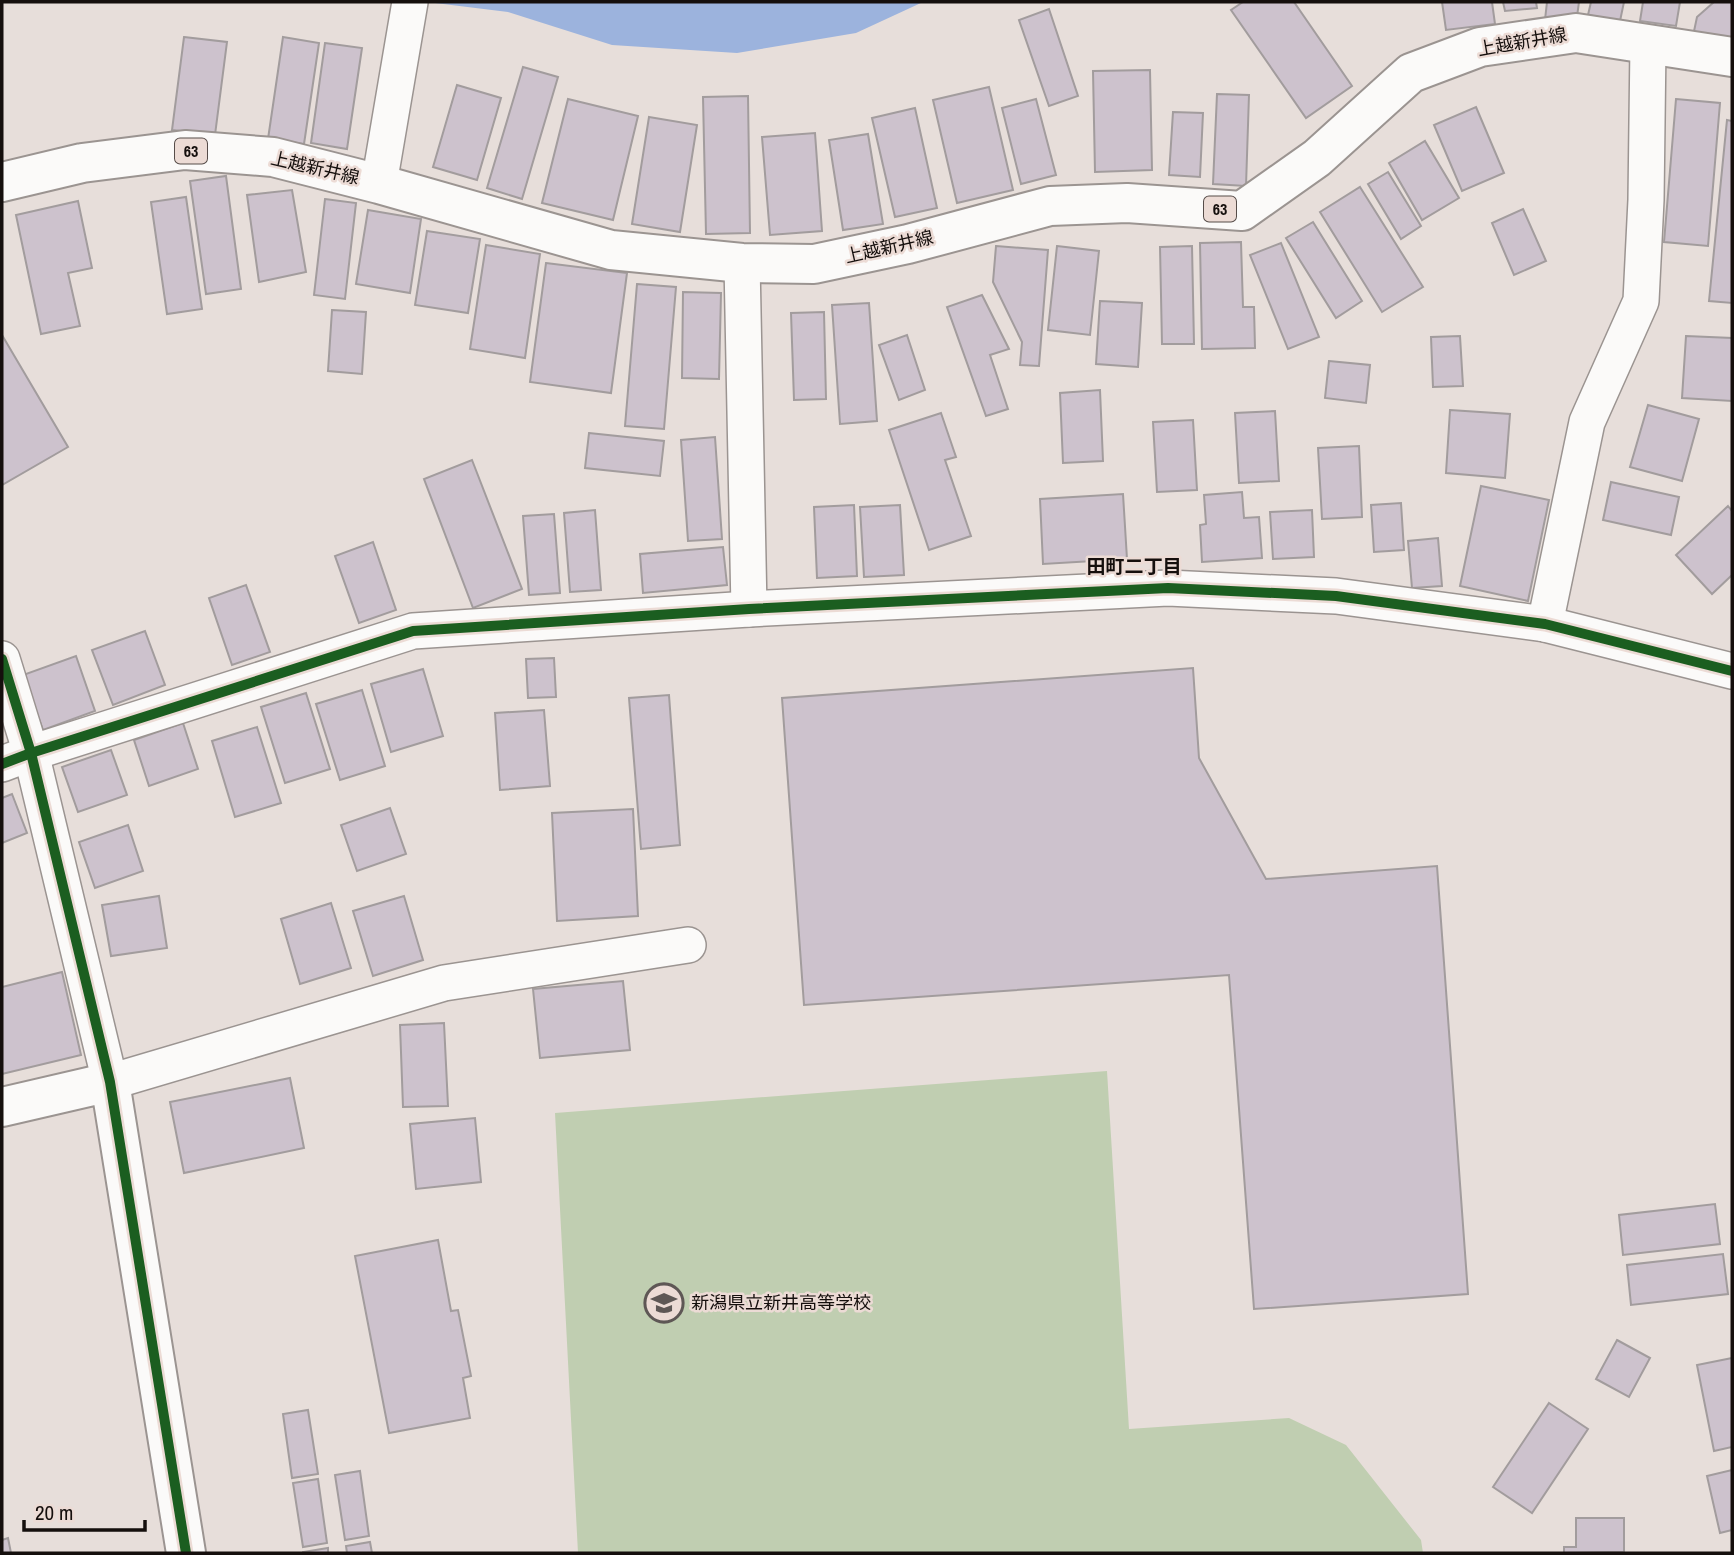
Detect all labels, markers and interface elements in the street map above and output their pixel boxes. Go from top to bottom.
street label: 上越新井線 [1475,21,1568,62]
road number: 63 [175,139,207,164]
street label: 上越新井線 [268,145,362,190]
road number: 63 [1204,196,1236,222]
street label: 上越新井線 [842,224,936,269]
district label: 田町二丁目 [1086,553,1182,579]
school or university icon: 新潟県立新井高等学校 [643,1282,685,1324]
place label: 新潟県立新井高等学校 [691,1290,871,1315]
scale bar [24,1488,145,1532]
text: 20 m [35,1498,73,1527]

